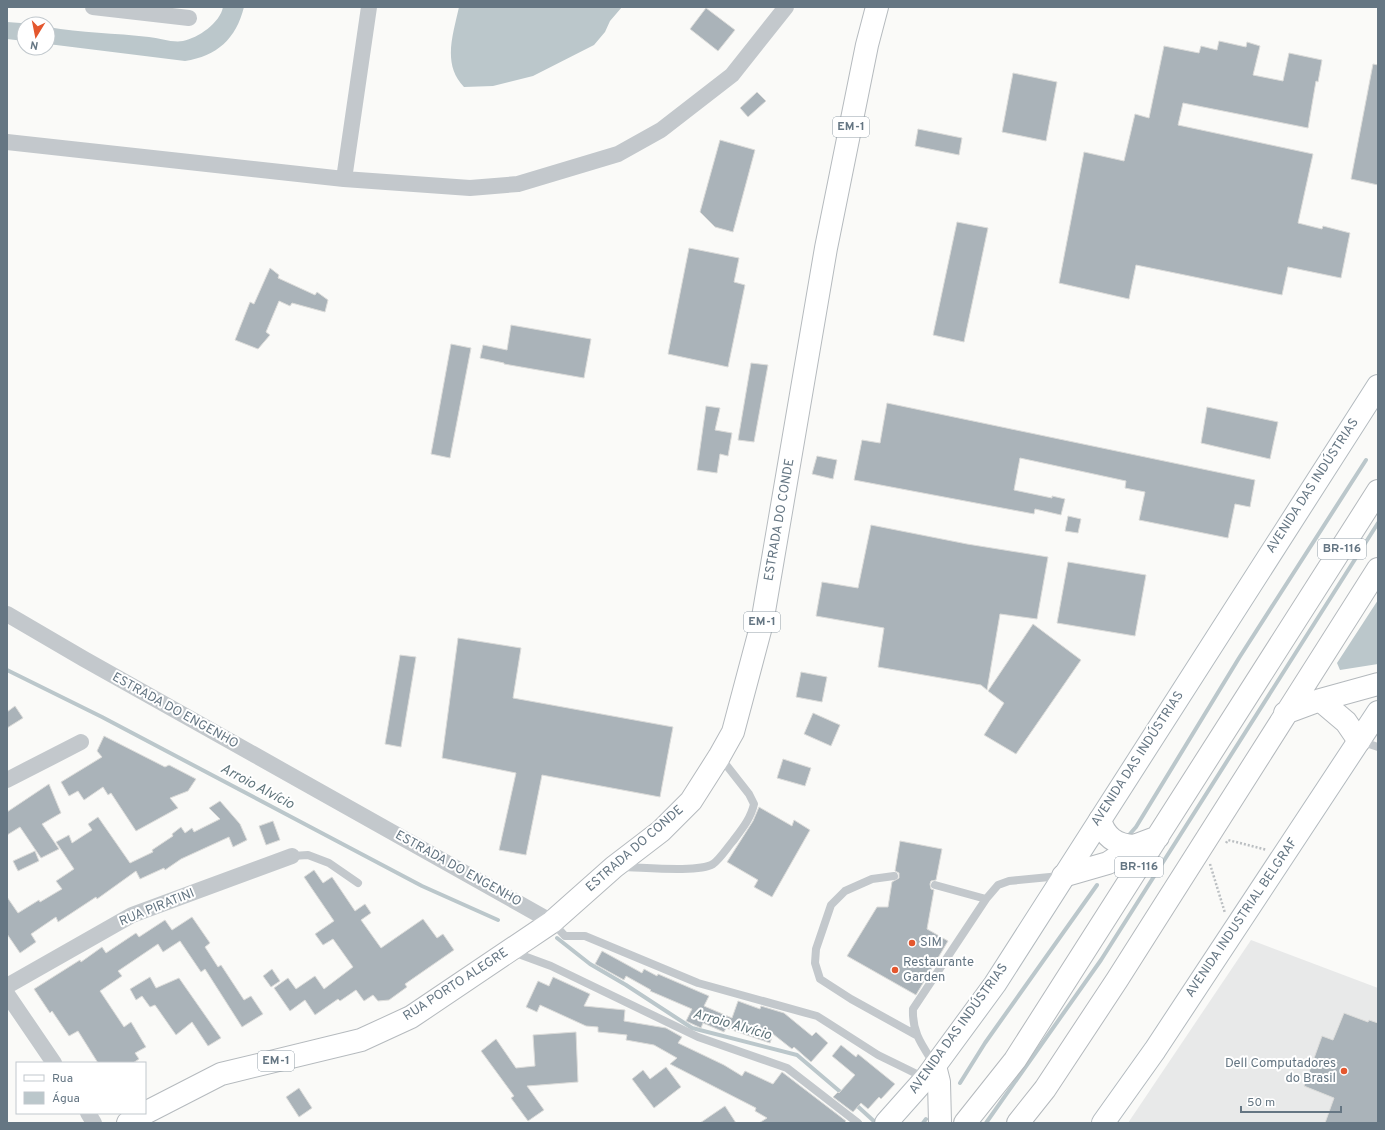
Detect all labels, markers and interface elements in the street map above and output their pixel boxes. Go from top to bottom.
north arrow [16,16,56,56]
text: N [29,37,40,52]
road number: EM-1 [833,117,869,137]
street label: AVENIDA DAS INDÚSTRIAS [1262,414,1363,557]
street label: ESTRADA DO CONDE [761,458,799,582]
road number: BR-116 [1318,539,1366,559]
road number: EM-1 [744,612,780,632]
street label: ESTRADA DO ENGENHO [109,670,241,752]
street label: AVENIDA DAS INDÚSTRIAS [1087,687,1188,830]
water label: Arroio Alvício [217,761,297,814]
street label: ESTRADA DO CONDE [583,802,687,896]
street label: ESTRADA DO ENGENHO [392,828,524,910]
street label: AVENIDA INDUSTRIAL BELGRAF [1183,835,1301,1001]
road number: BR-116 [1115,857,1163,877]
street label: RUA PIRATINI [117,886,197,930]
place label: SIM [920,935,942,951]
marker: SIM [907,938,917,948]
street label: RUA PORTO ALEGRE [401,945,511,1025]
place label: Restaurante Garden [903,955,974,986]
street label: AVENIDA DAS INDÚSTRIAS [905,959,1012,1098]
marker: Restaurante Garden [890,965,900,975]
water label: Arroio Alvício [691,1006,774,1044]
road number: EM-1 [258,1051,294,1071]
place label: Dell Computadores do Brasil [1225,1056,1336,1087]
legend [16,1062,146,1114]
marker: Dell Computadores do Brasil [1339,1066,1349,1076]
text: Rua [52,1071,73,1087]
scale bar [1241,1088,1341,1114]
text: Água [52,1091,80,1107]
text: 50 m [1247,1095,1275,1111]

